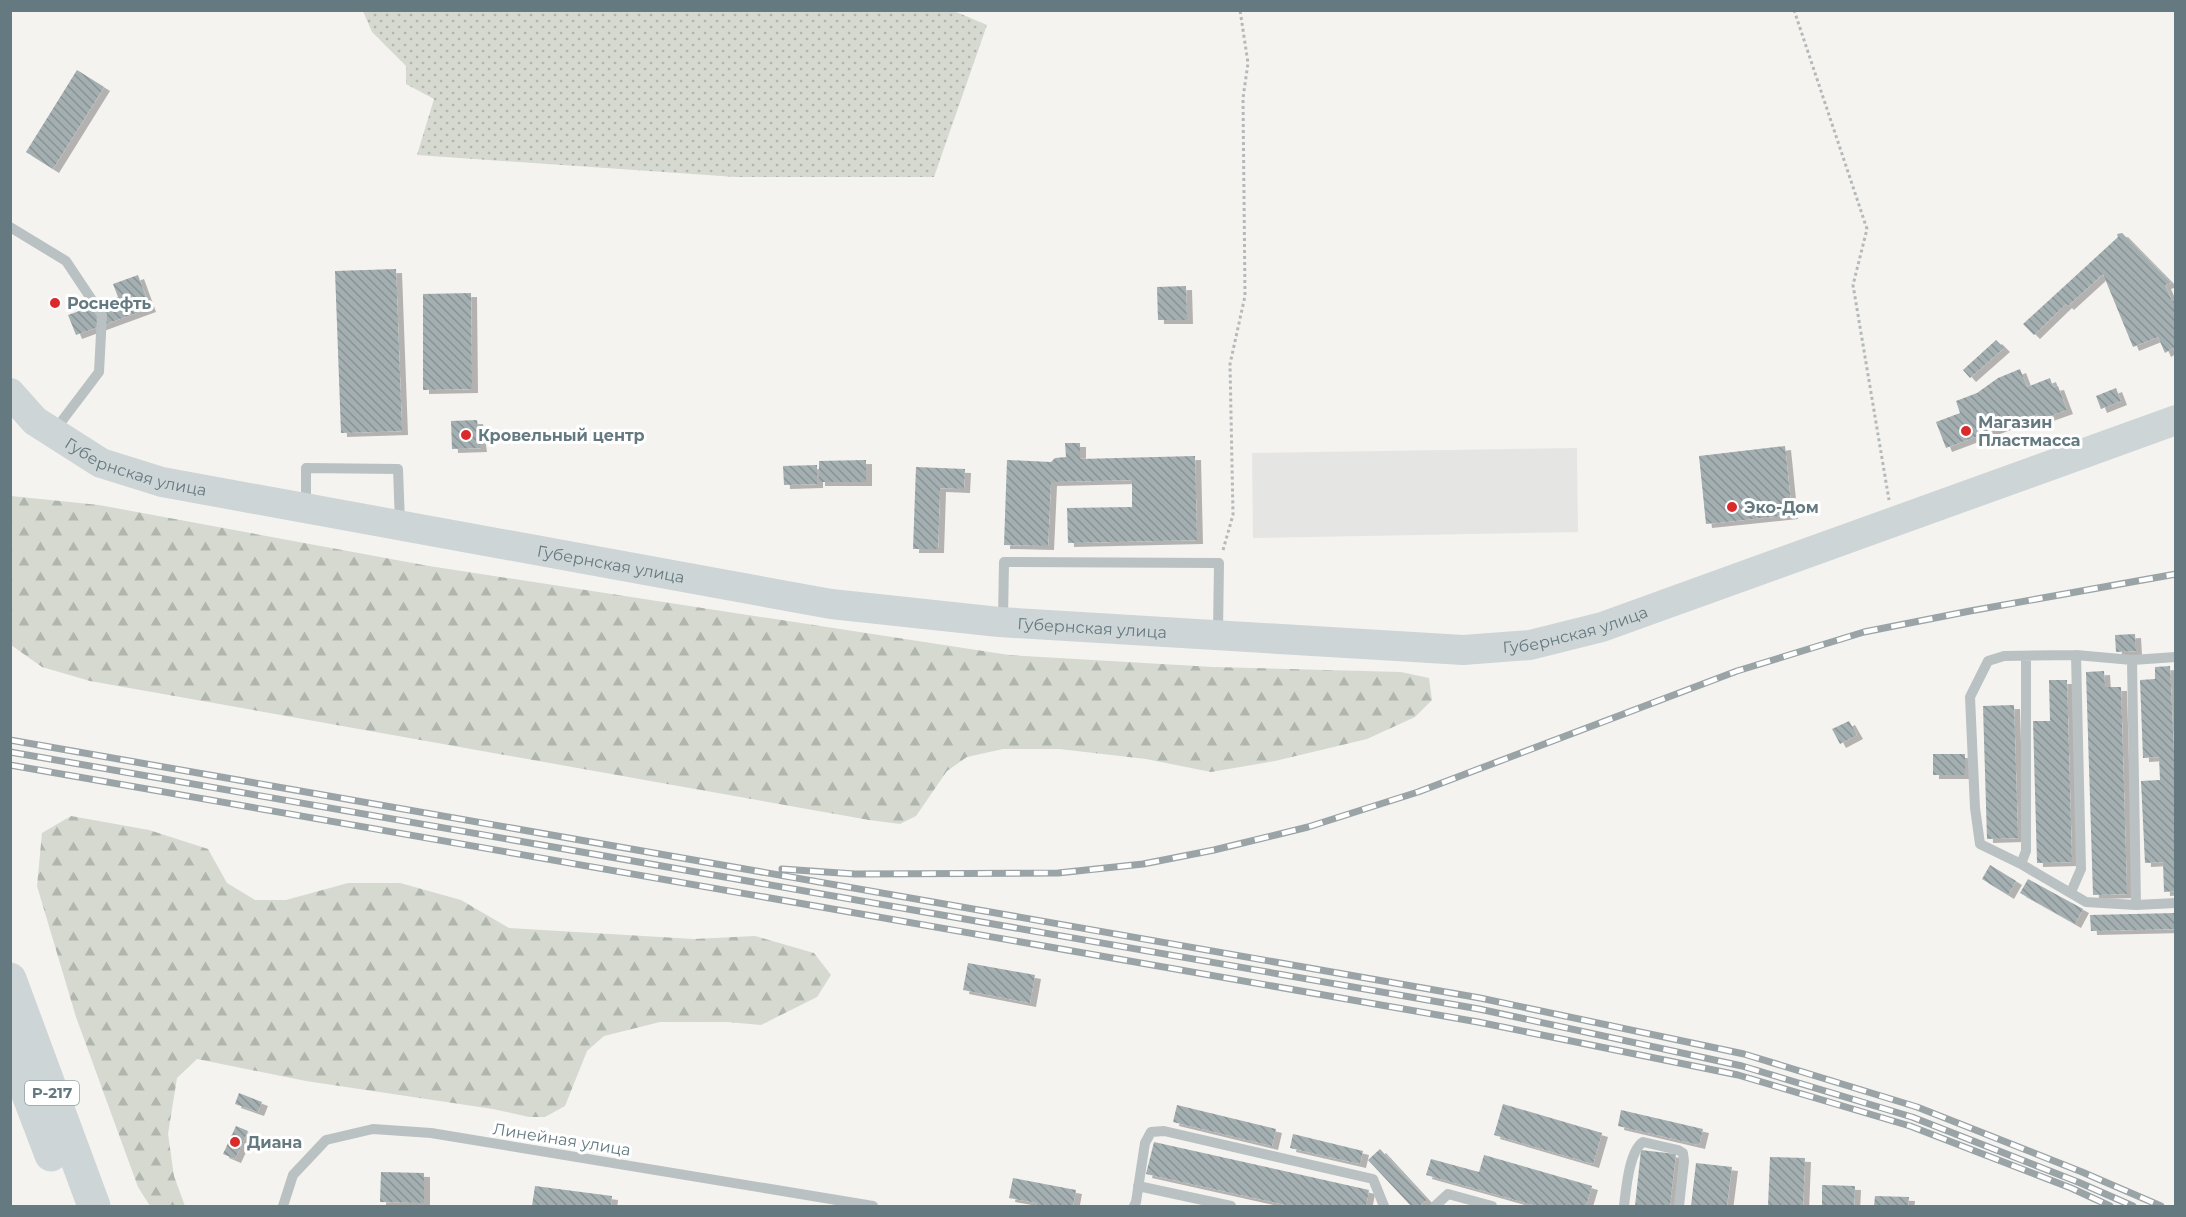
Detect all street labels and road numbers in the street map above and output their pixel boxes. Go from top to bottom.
street label: Губернская улица [61,434,208,500]
street label: Губернская улица [536,542,686,587]
street label: Губернская улица [1502,602,1650,657]
street label: Губернская улица [1017,614,1167,642]
road number: Р-217 [25,1081,79,1105]
street label: Линейная улица [492,1119,632,1160]

